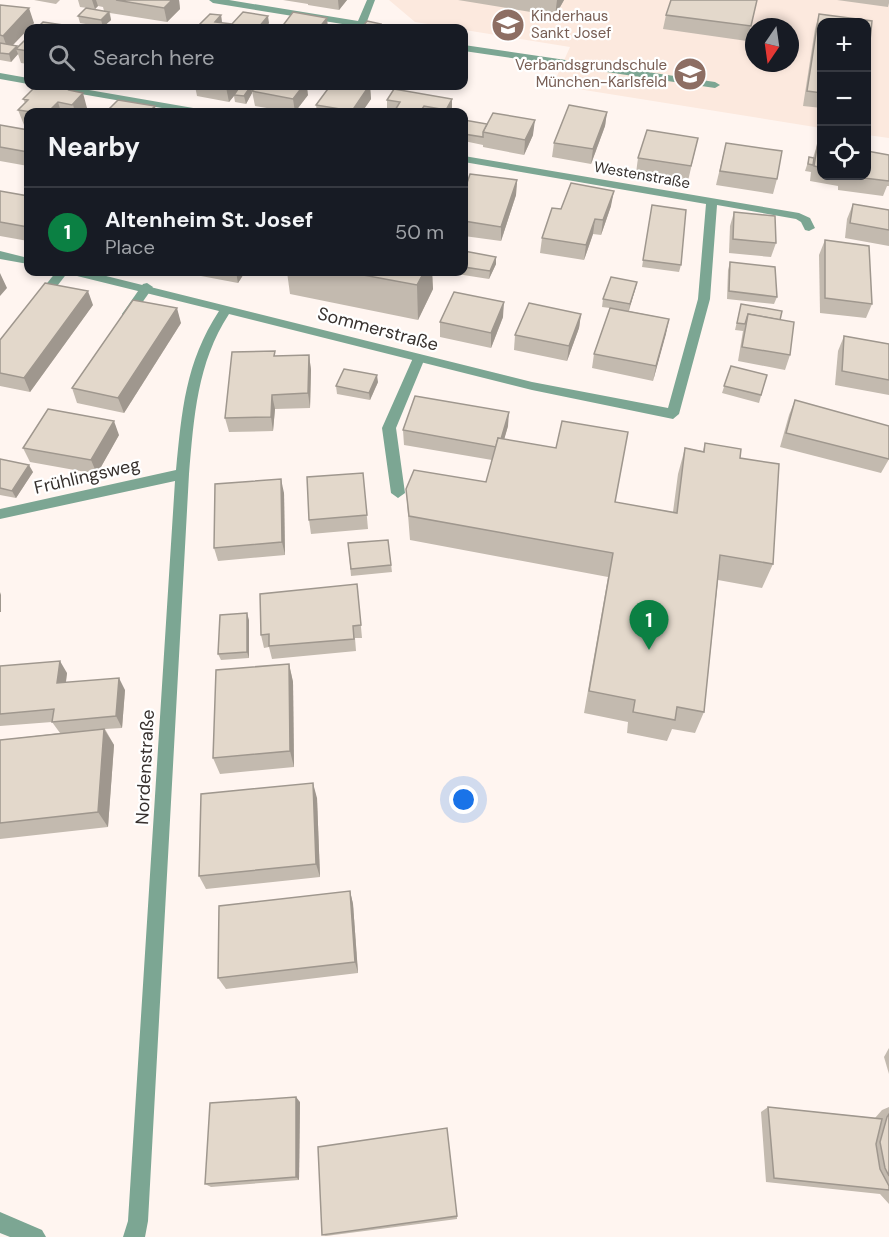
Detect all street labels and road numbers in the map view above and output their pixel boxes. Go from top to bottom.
street label: Westenstraße [592,157,692,193]
street label: Sommerstraße [315,301,441,357]
street label: Frühlingsweg [32,452,142,500]
street label: Nordenstraße [130,709,160,825]

